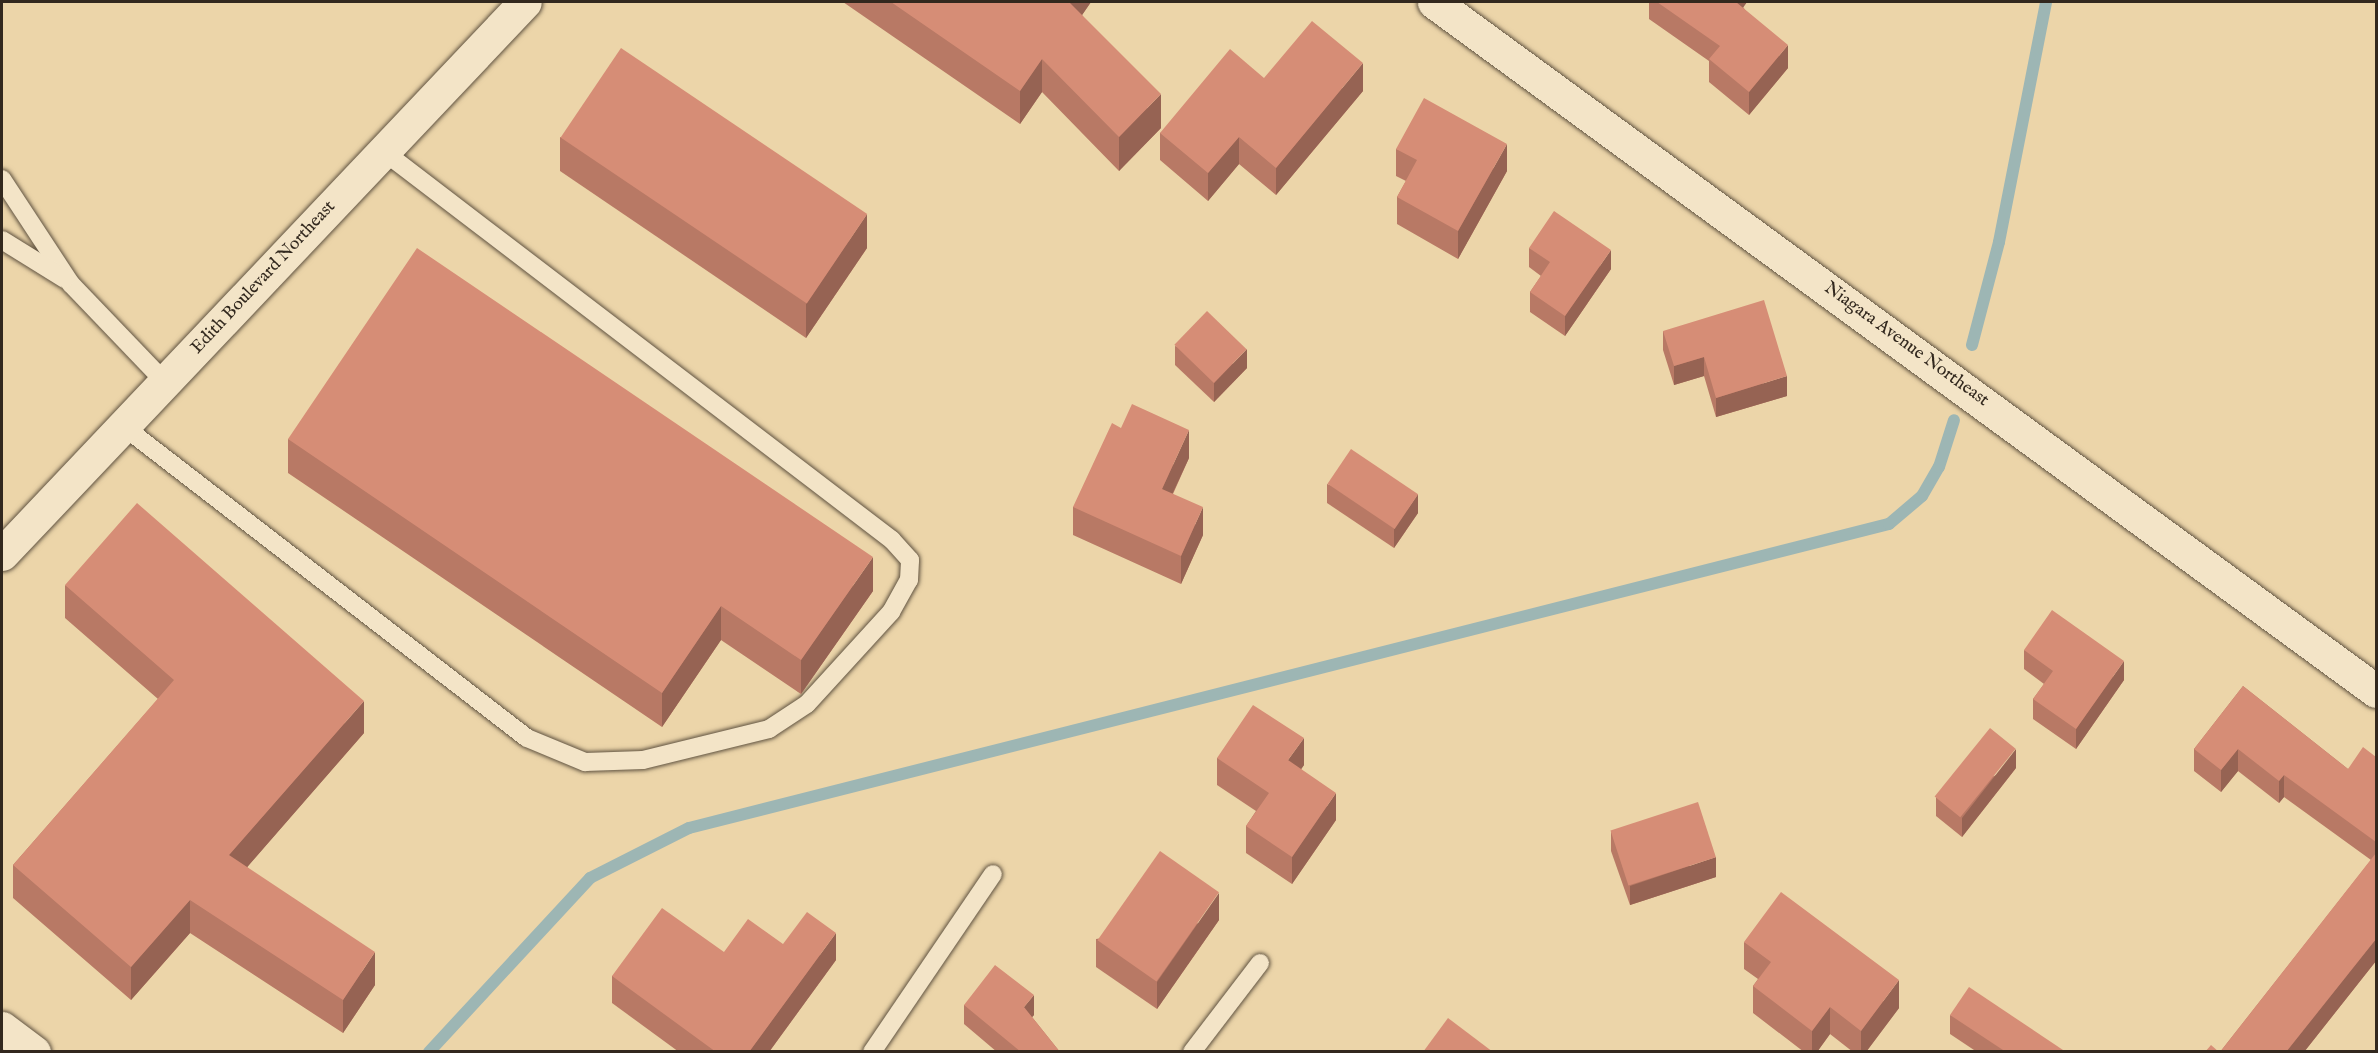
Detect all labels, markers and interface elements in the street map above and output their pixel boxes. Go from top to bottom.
street label: Edith Boulevard Northeast [187,197,341,359]
street label: Niagara Avenue Northeast [1819,278,1993,412]

